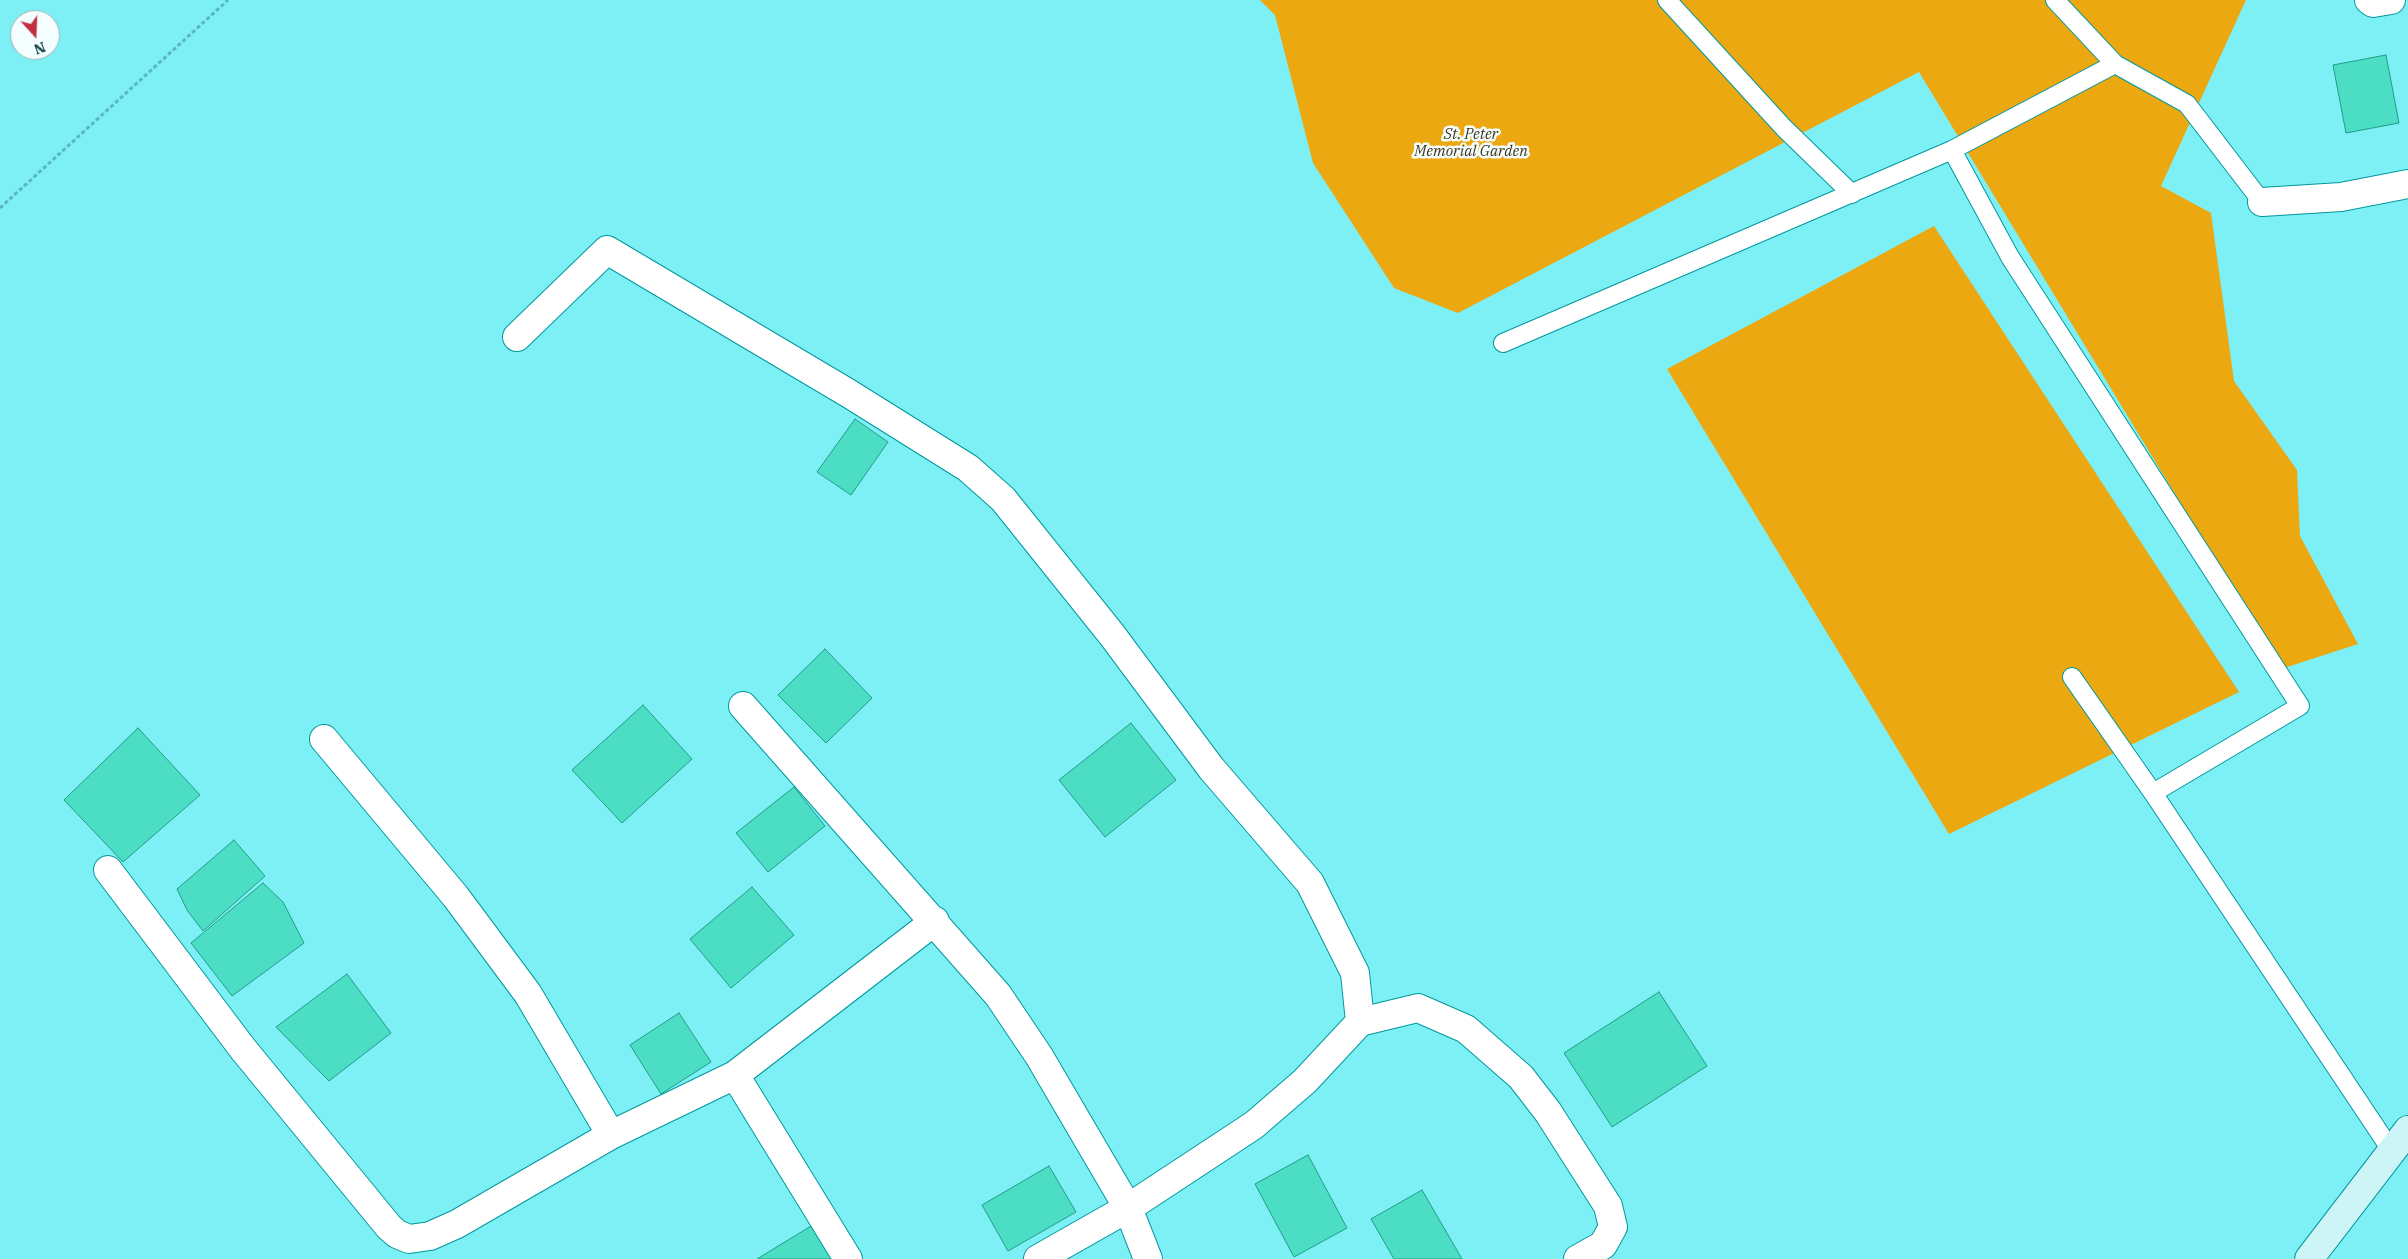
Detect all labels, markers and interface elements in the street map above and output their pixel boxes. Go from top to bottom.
north arrow [10,10,60,60]
text: N [32,38,48,59]
park label: St. Peter Memorial Garden [1414,126,1528,161]

